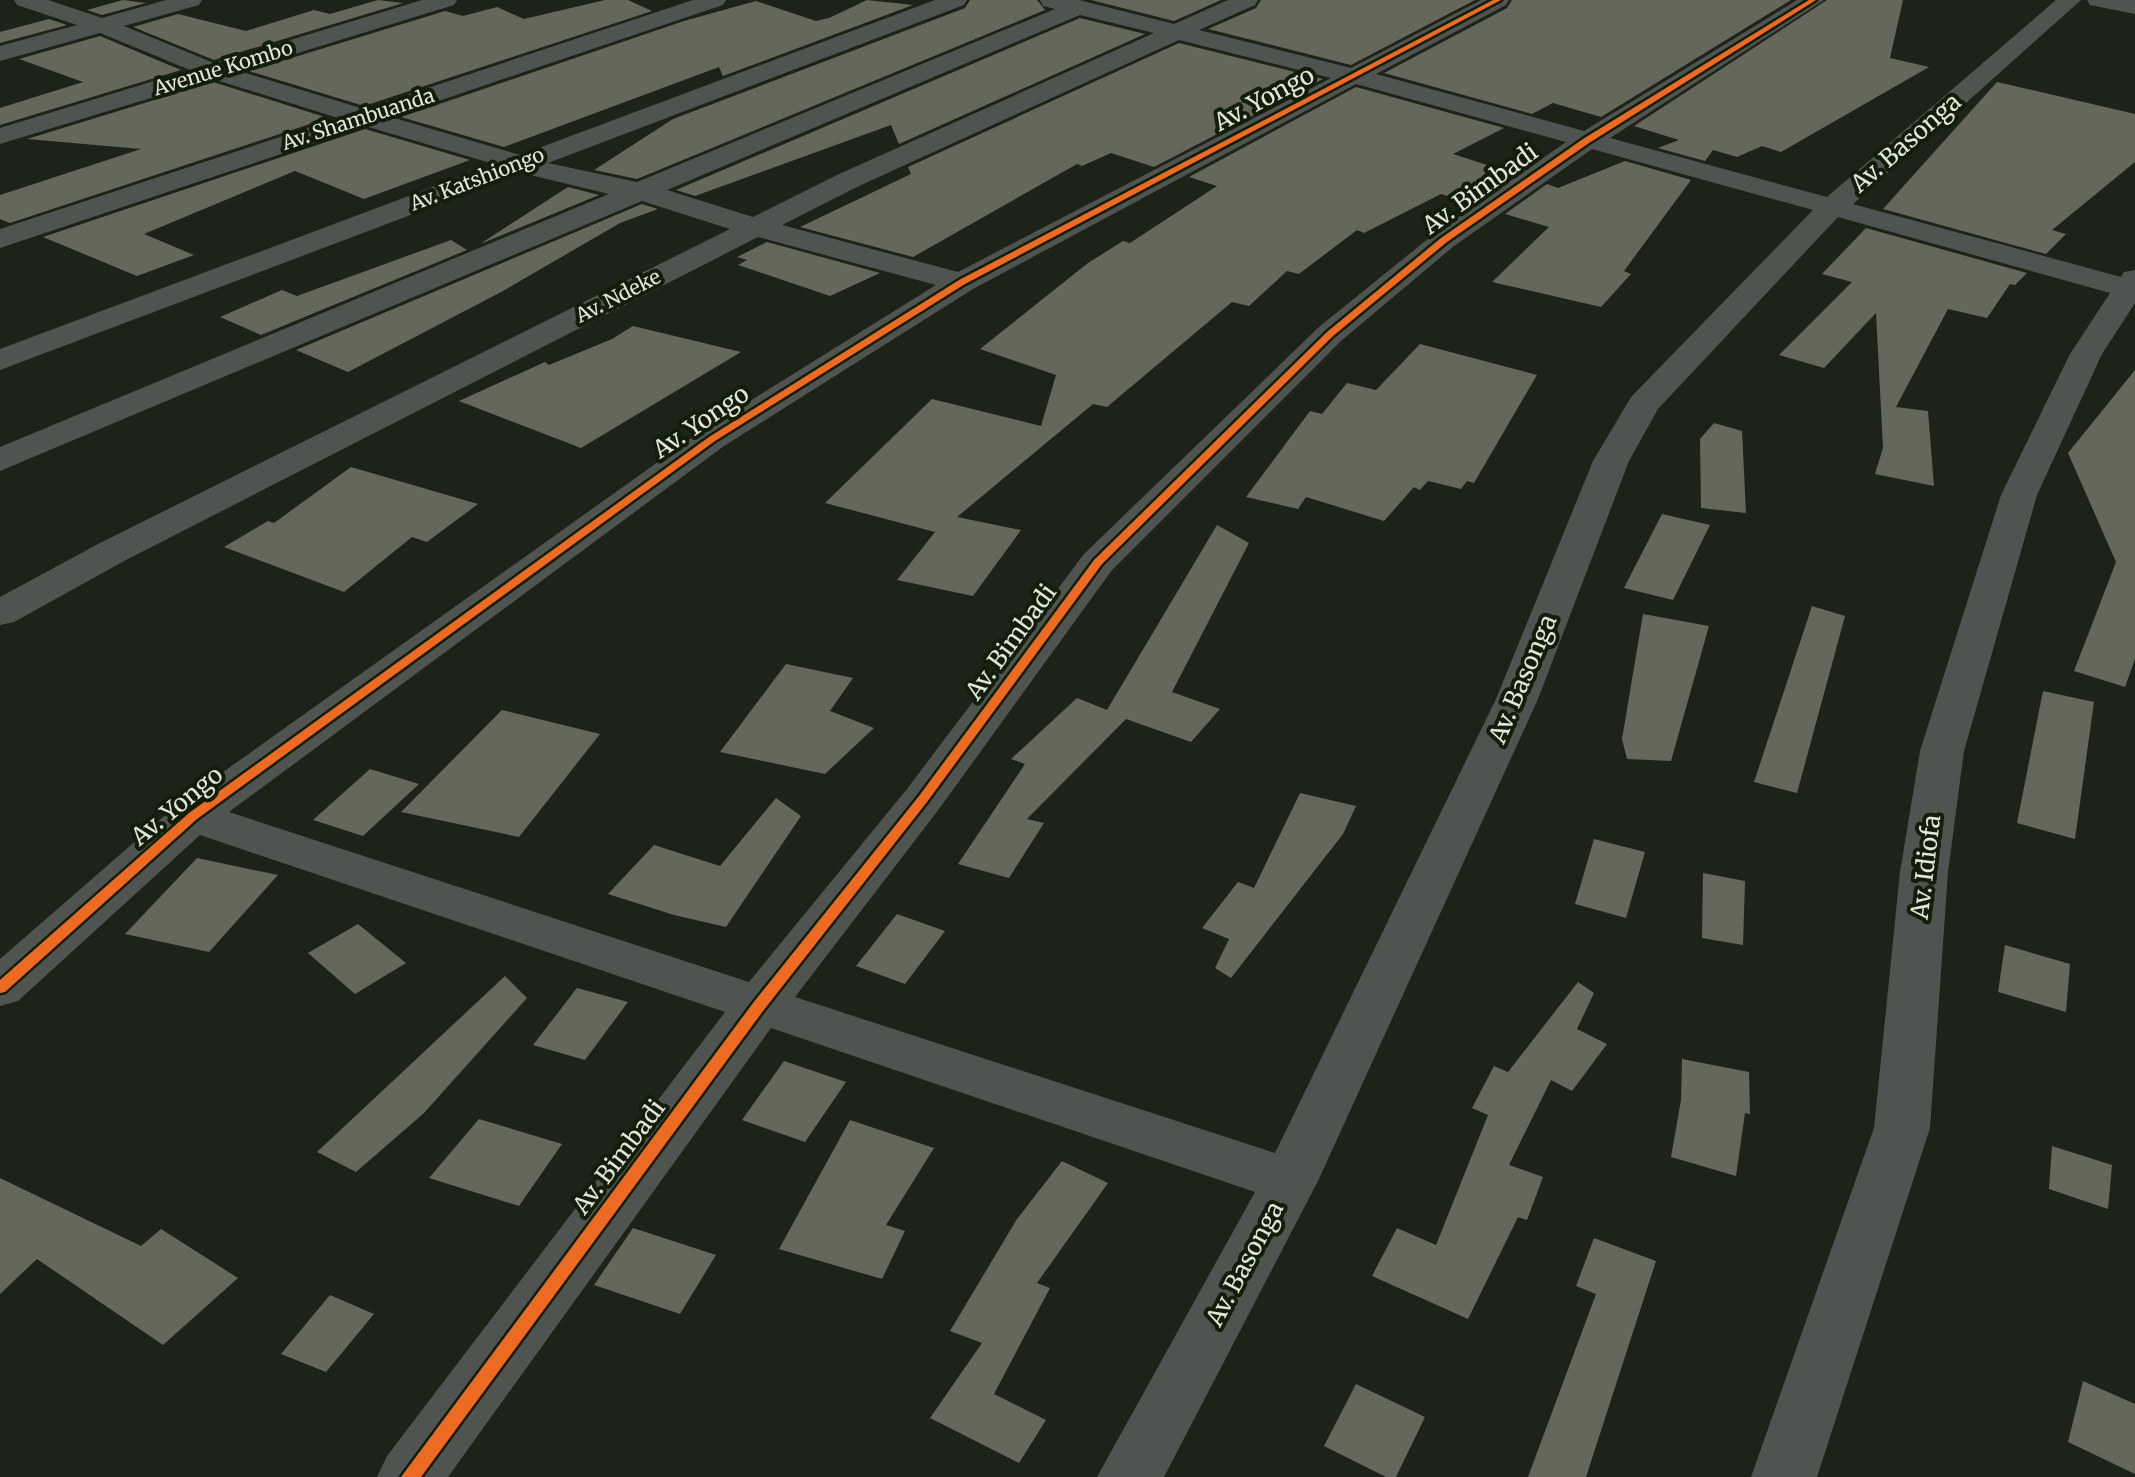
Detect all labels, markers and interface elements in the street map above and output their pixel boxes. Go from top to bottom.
street label: Avenue Kombo [149,34,296,101]
street label: Av. Yongo [1207,59,1319,138]
street label: Av. Shambuanda [278,82,437,155]
street label: Av. Basonga [1843,86,1968,200]
street label: Av. Bimbadi [1415,136,1544,242]
street label: Av. Katshiongo [405,141,548,216]
street label: Av. Ndeke [570,263,665,328]
street label: Av. Yongo [646,378,755,466]
street label: Av. Bimbadi [958,578,1063,706]
street label: Av. Basonga [1481,610,1564,749]
street label: Av. Yongo [124,759,229,853]
street label: Av. Idiofa [1904,813,1947,922]
street label: Av. Bimbadi [565,1093,672,1221]
street label: Av. Basonga [1198,1196,1290,1332]

